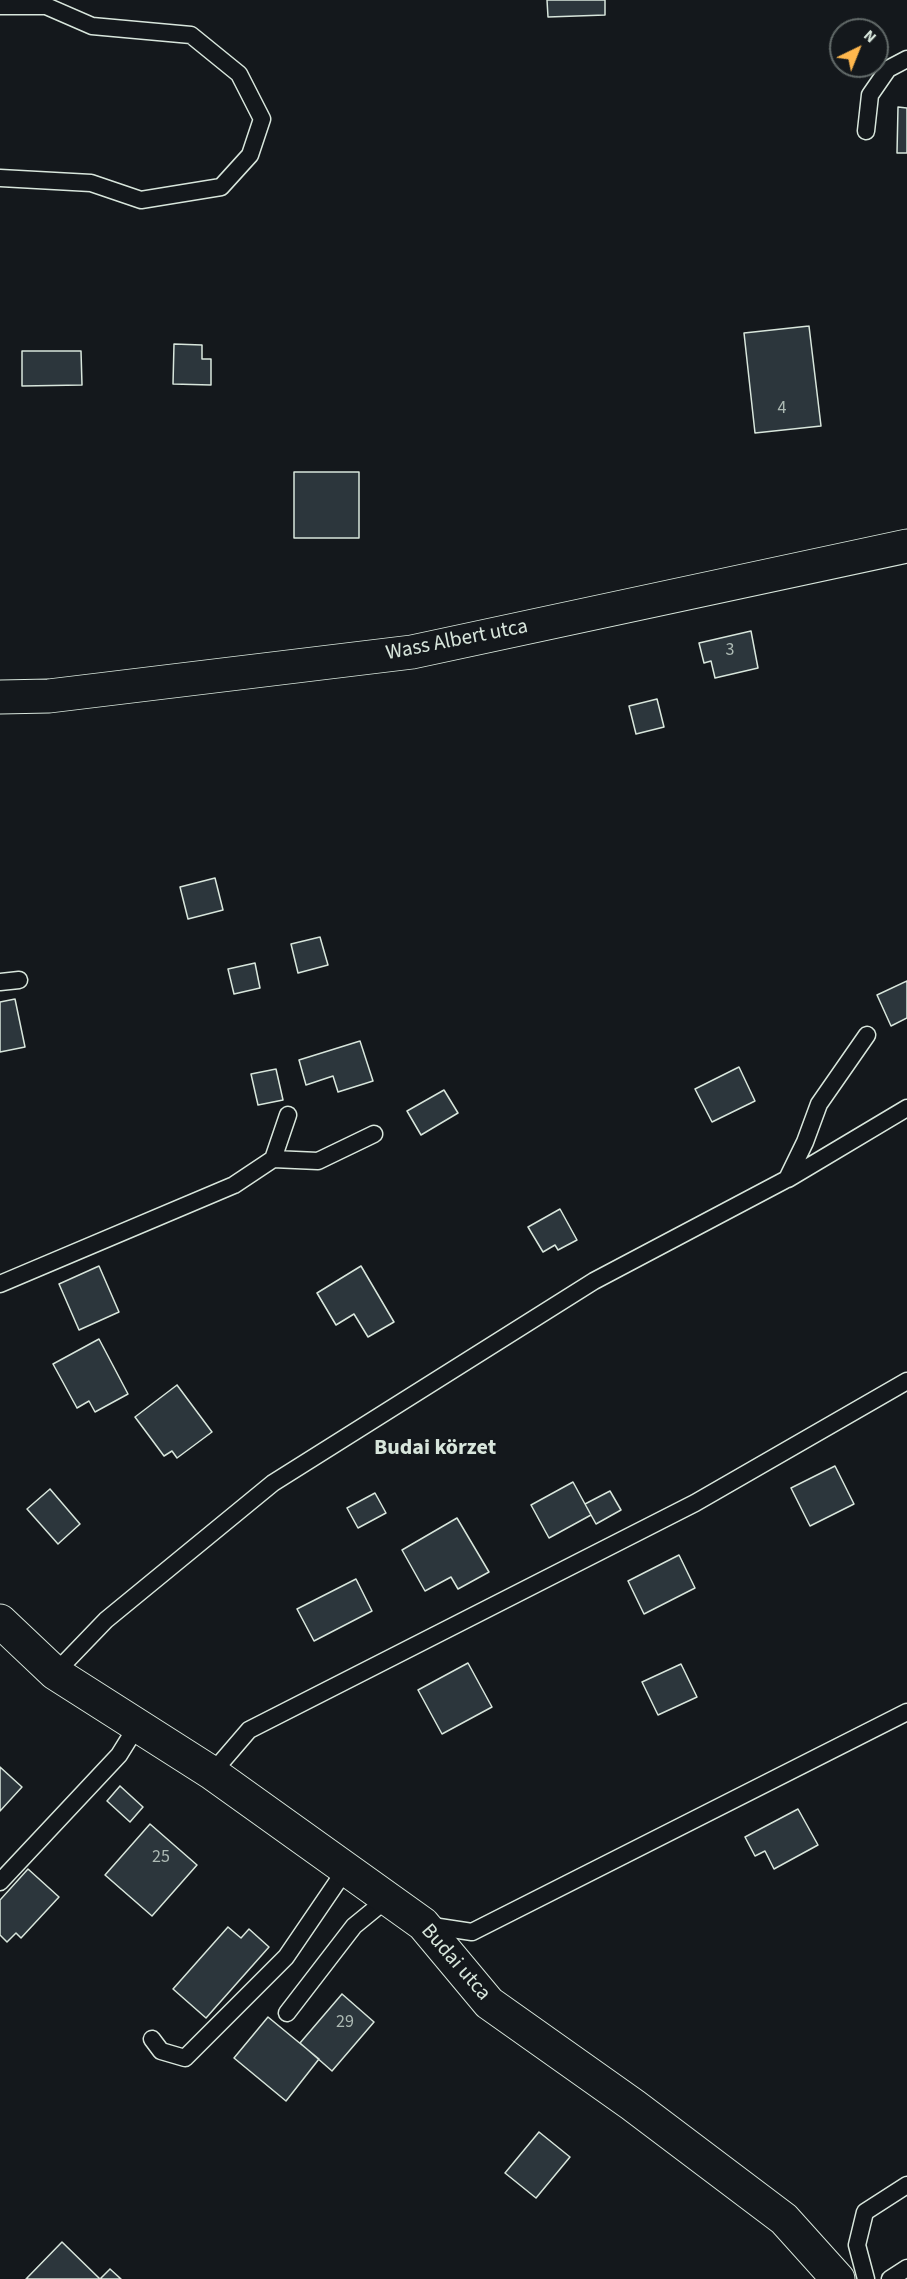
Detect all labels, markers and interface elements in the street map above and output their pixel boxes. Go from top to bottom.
north arrow [829,18,889,78]
text: N [859,25,881,48]
house number: 4 [778,398,786,420]
street label: Wass Albert utca [384,615,530,667]
house number: 3 [726,640,734,662]
district label: Budai körzet [374,1436,496,1462]
house number: 25 [152,1847,170,1869]
street label: Budai utca [415,1919,495,2007]
house number: 29 [336,2012,354,2034]

